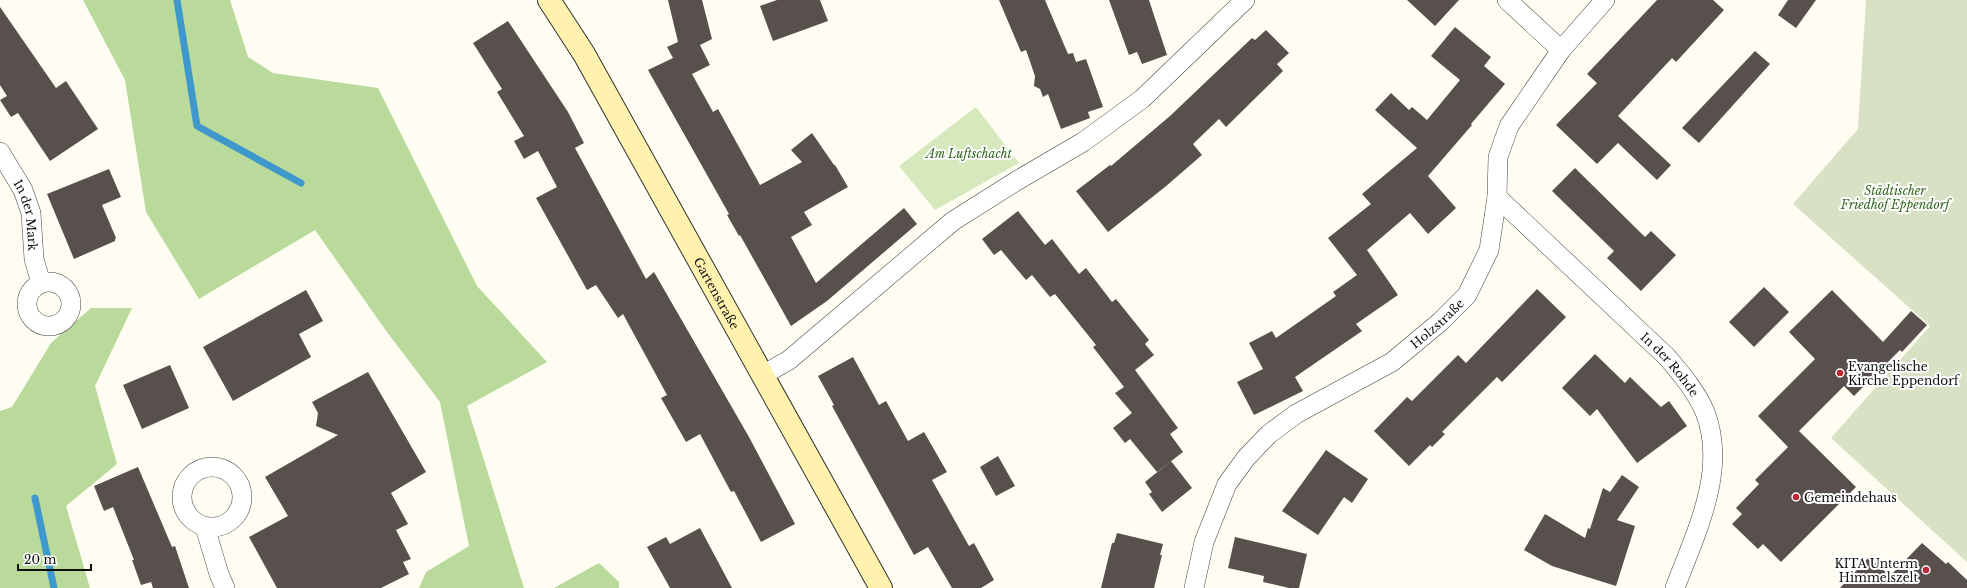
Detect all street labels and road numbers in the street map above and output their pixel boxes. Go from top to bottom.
street label: In der Mark [11,177,41,252]
street label: Gartenstraße [691,255,743,332]
street label: Holzstraße [1407,295,1467,351]
street label: In der Rohde [1638,329,1703,399]

